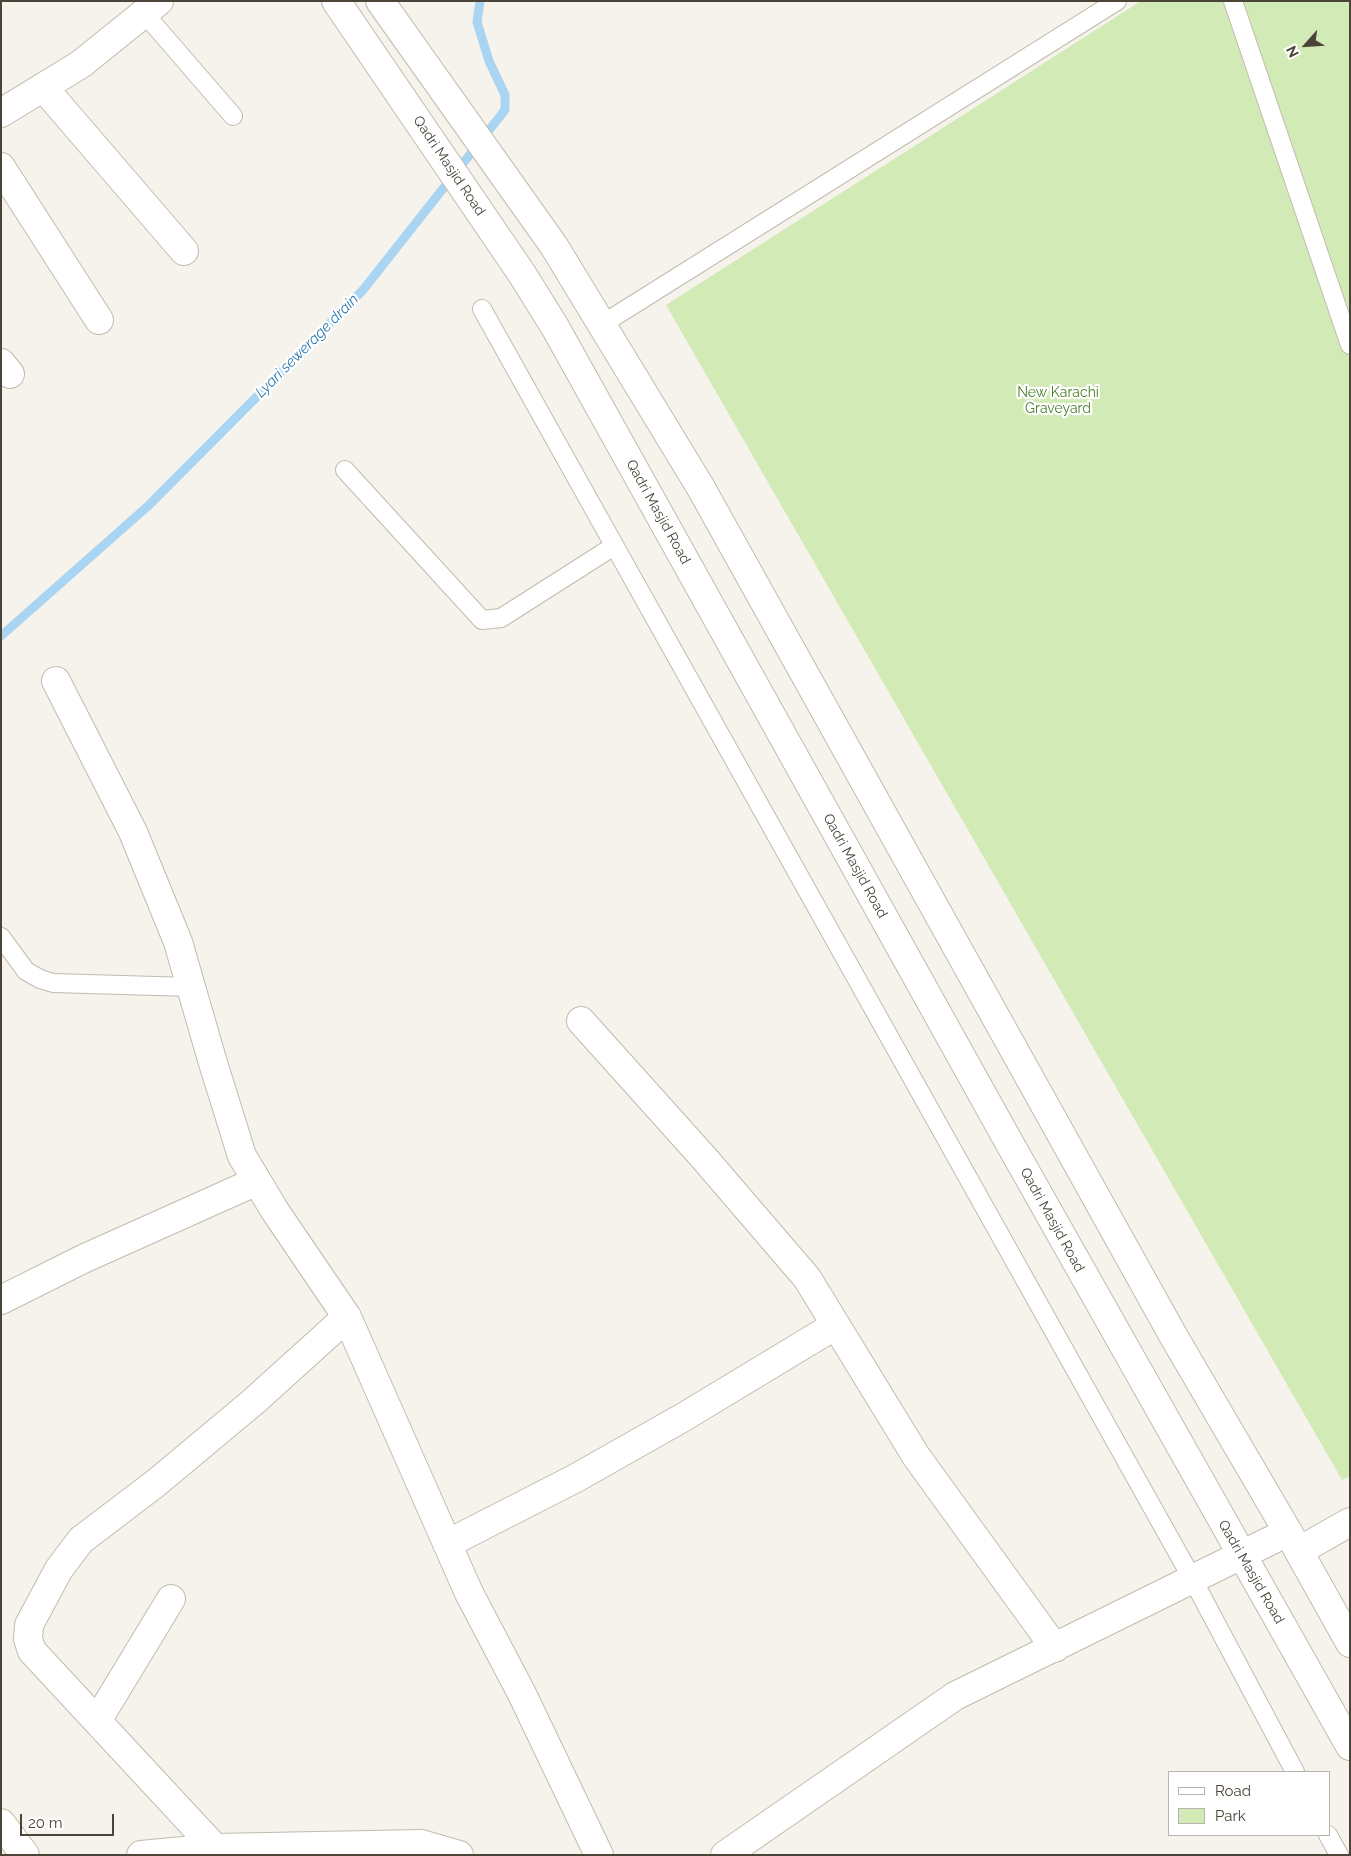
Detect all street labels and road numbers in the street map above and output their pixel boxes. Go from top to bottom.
street label: Qadri Masjid Road [409,113,489,219]
street label: Qadri Masjid Road [622,457,694,567]
street label: Qadri Masjid Road [819,811,891,921]
street label: Qadri Masjid Road [1016,1165,1088,1275]
street label: Qadri Masjid Road [1214,1517,1288,1627]

